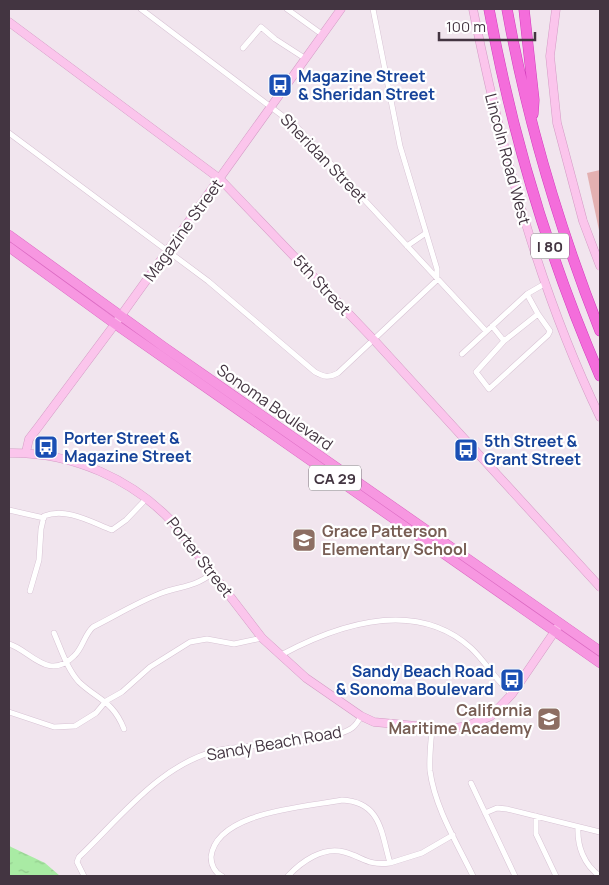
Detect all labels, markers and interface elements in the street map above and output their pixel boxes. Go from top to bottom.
scale bar [439,10,535,42]
text: 100 m [446,16,486,37]
place label: Magazine Street & Sheridan Street [298,65,435,105]
bus stop icon: Magazine Street & Sheridan Street [267,72,293,98]
street label: Lincoln Road West [480,91,536,227]
street label: Sheridan Street [276,109,372,207]
street label: Magazine Street [138,174,228,286]
road number: I 80 [531,234,569,258]
street label: 5th Street [288,250,356,320]
street label: Sonoma Boulevard [213,359,337,455]
place label: Porter Street & Magazine Street [64,427,192,467]
place label: 5th Street & Grant Street [484,430,581,470]
bus stop icon: Porter Street & Magazine Street [33,434,59,460]
bus stop icon: 5th Street & Grant Street [453,437,479,463]
road number: CA 29 [309,466,361,490]
street label: Porter Street [162,512,238,602]
place label: Grace Patterson Elementary School [322,520,467,560]
school or university icon: Grace Patterson Elementary School [291,527,317,553]
place label: Sandy Beach Road & Sonoma Boulevard [336,660,494,700]
bus stop icon: Sandy Beach Road & Sonoma Boulevard [499,667,525,693]
place label: California Maritime Academy [388,699,532,739]
school or university icon: California Maritime Academy [536,706,562,732]
street label: Sandy Beach Road [205,720,343,766]

